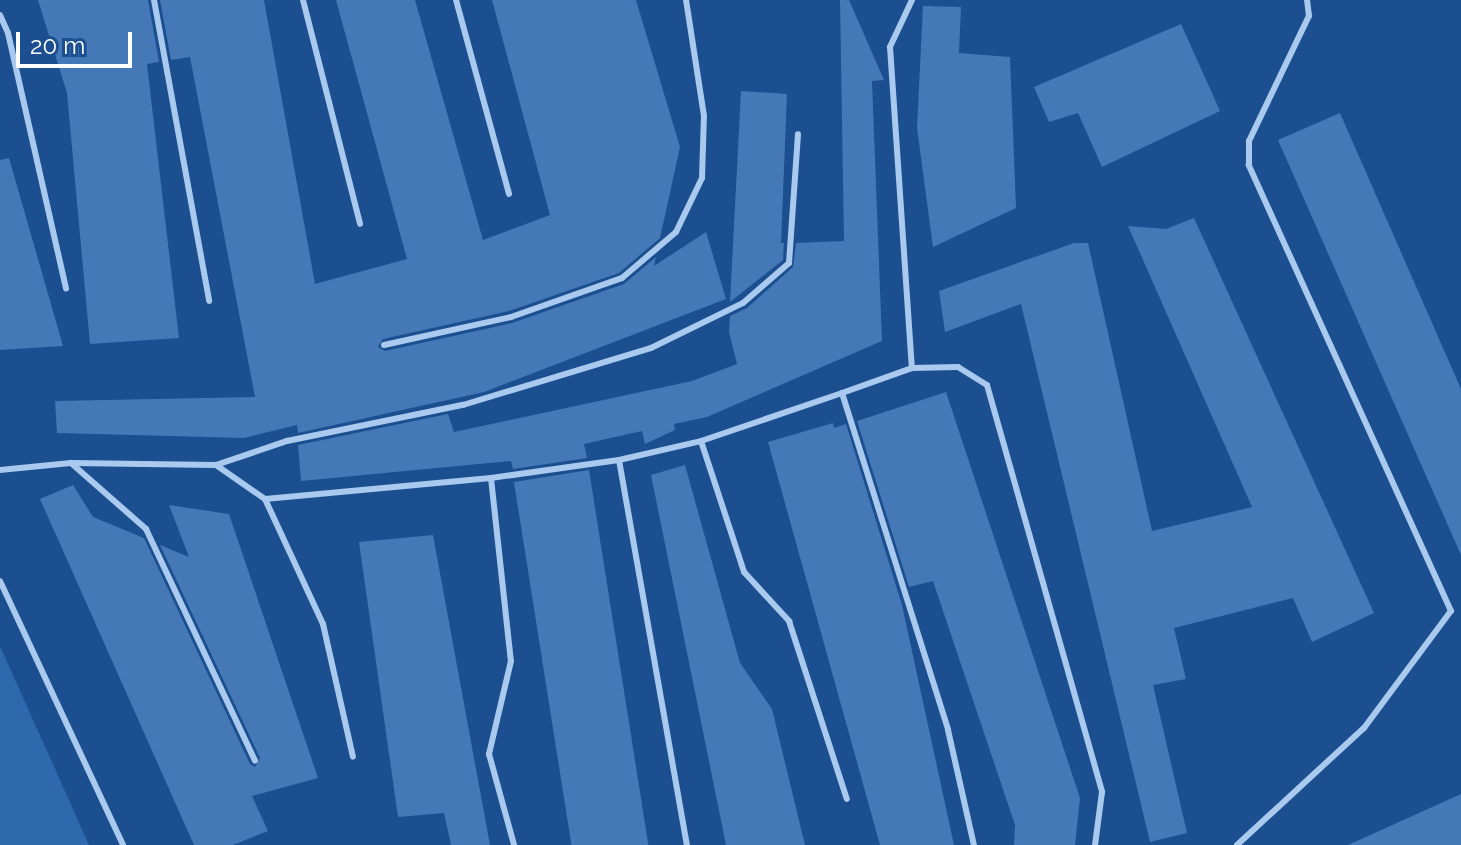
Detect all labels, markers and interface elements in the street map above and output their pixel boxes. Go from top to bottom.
scale bar [20,16,136,66]
text: 20 m [30,31,85,60]

